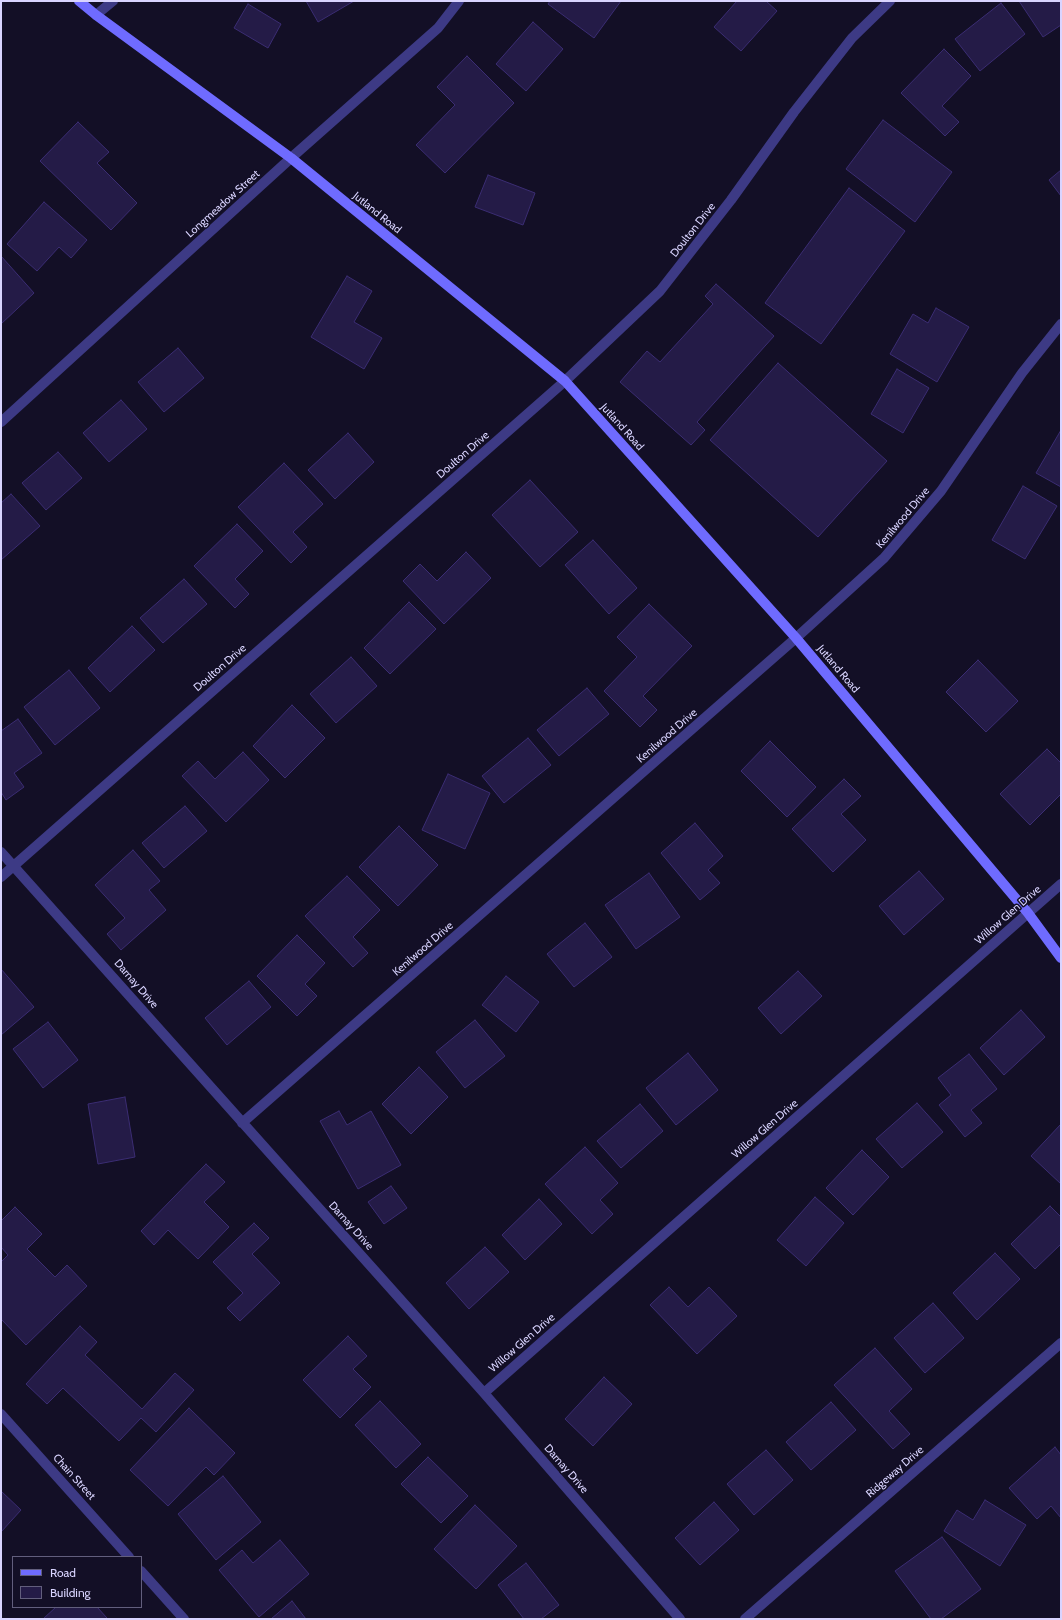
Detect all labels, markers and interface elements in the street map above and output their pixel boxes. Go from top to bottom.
street label: Longmeadow Street [183,167,263,241]
street label: Jutland Road [350,189,404,237]
street label: Doulton Drive [668,200,718,260]
street label: Jutland Road [597,401,647,453]
street label: Doulton Drive [434,429,492,481]
street label: Kenilwood Drive [874,485,932,551]
street label: Doulton Drive [191,642,249,694]
street label: Jutland Road [814,642,862,696]
street label: Kenilwood Drive [634,706,700,766]
street label: Willow Glen Drive [972,883,1044,947]
street label: Kenilwood Drive [390,919,456,979]
street label: Darnay Drive [111,957,161,1011]
street label: Willow Glen Drive [729,1097,801,1161]
street label: Darnay Drive [326,1199,376,1253]
street label: Willow Glen Drive [486,1311,558,1375]
street label: Darnay Drive [541,1442,591,1496]
street label: Ridgeway Drive [864,1443,926,1501]
street label: Chain Street [50,1451,98,1503]
legend [12,1556,142,1608]
text: Road [50,1565,76,1580]
text: Building [50,1585,91,1600]

